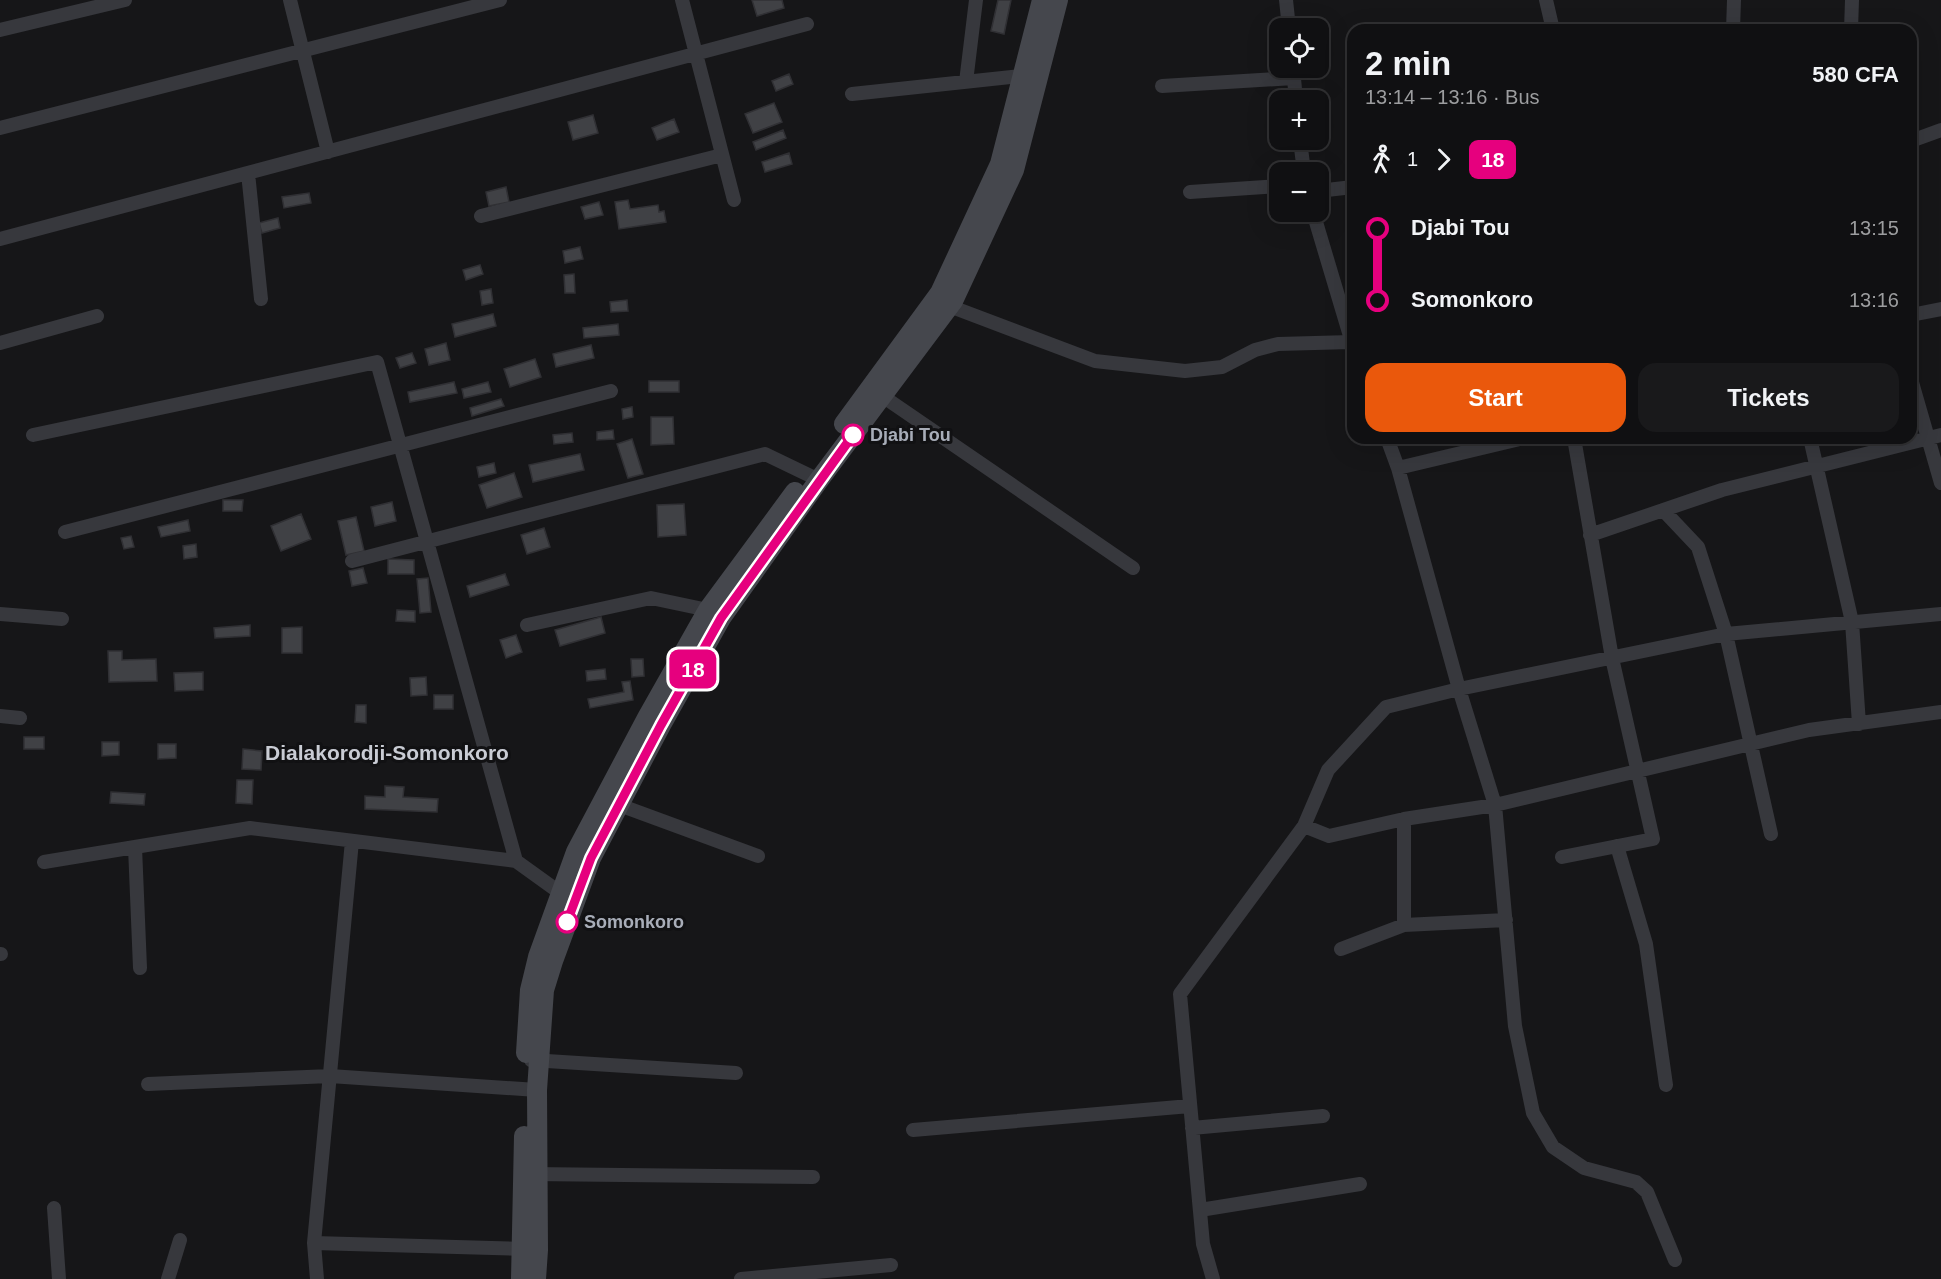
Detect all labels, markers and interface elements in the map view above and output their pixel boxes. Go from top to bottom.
map controls [1269,18,1329,222]
button: locate [1269,18,1329,78]
text: 2 min [1365,45,1451,82]
text: 580 CFA [1812,62,1899,87]
text: 13:14 – 13:16 · Bus [1365,86,1540,108]
button: + [1269,90,1329,150]
icon: walk [1365,143,1398,176]
icon: forward [1427,143,1460,176]
text: 1 [1407,148,1418,170]
text: 18 [1481,148,1504,171]
button: − [1269,162,1329,222]
text: Djabi Tou [1411,215,1510,240]
text: 13:15 [1849,217,1899,239]
text: Somonkoro [1411,287,1533,312]
text: 13:16 [1849,289,1899,311]
button: Start [1365,363,1626,432]
button: Tickets [1638,363,1899,432]
marker: Djabi Tou [842,424,864,446]
place label: Djabi Tou [870,425,951,445]
line badge: 18 [666,650,720,688]
text: 18 [681,658,705,681]
district label: Dialakorodji-Somonkoro [265,741,509,764]
marker: Somonkoro [556,911,578,933]
place label: Somonkoro [584,912,684,932]

